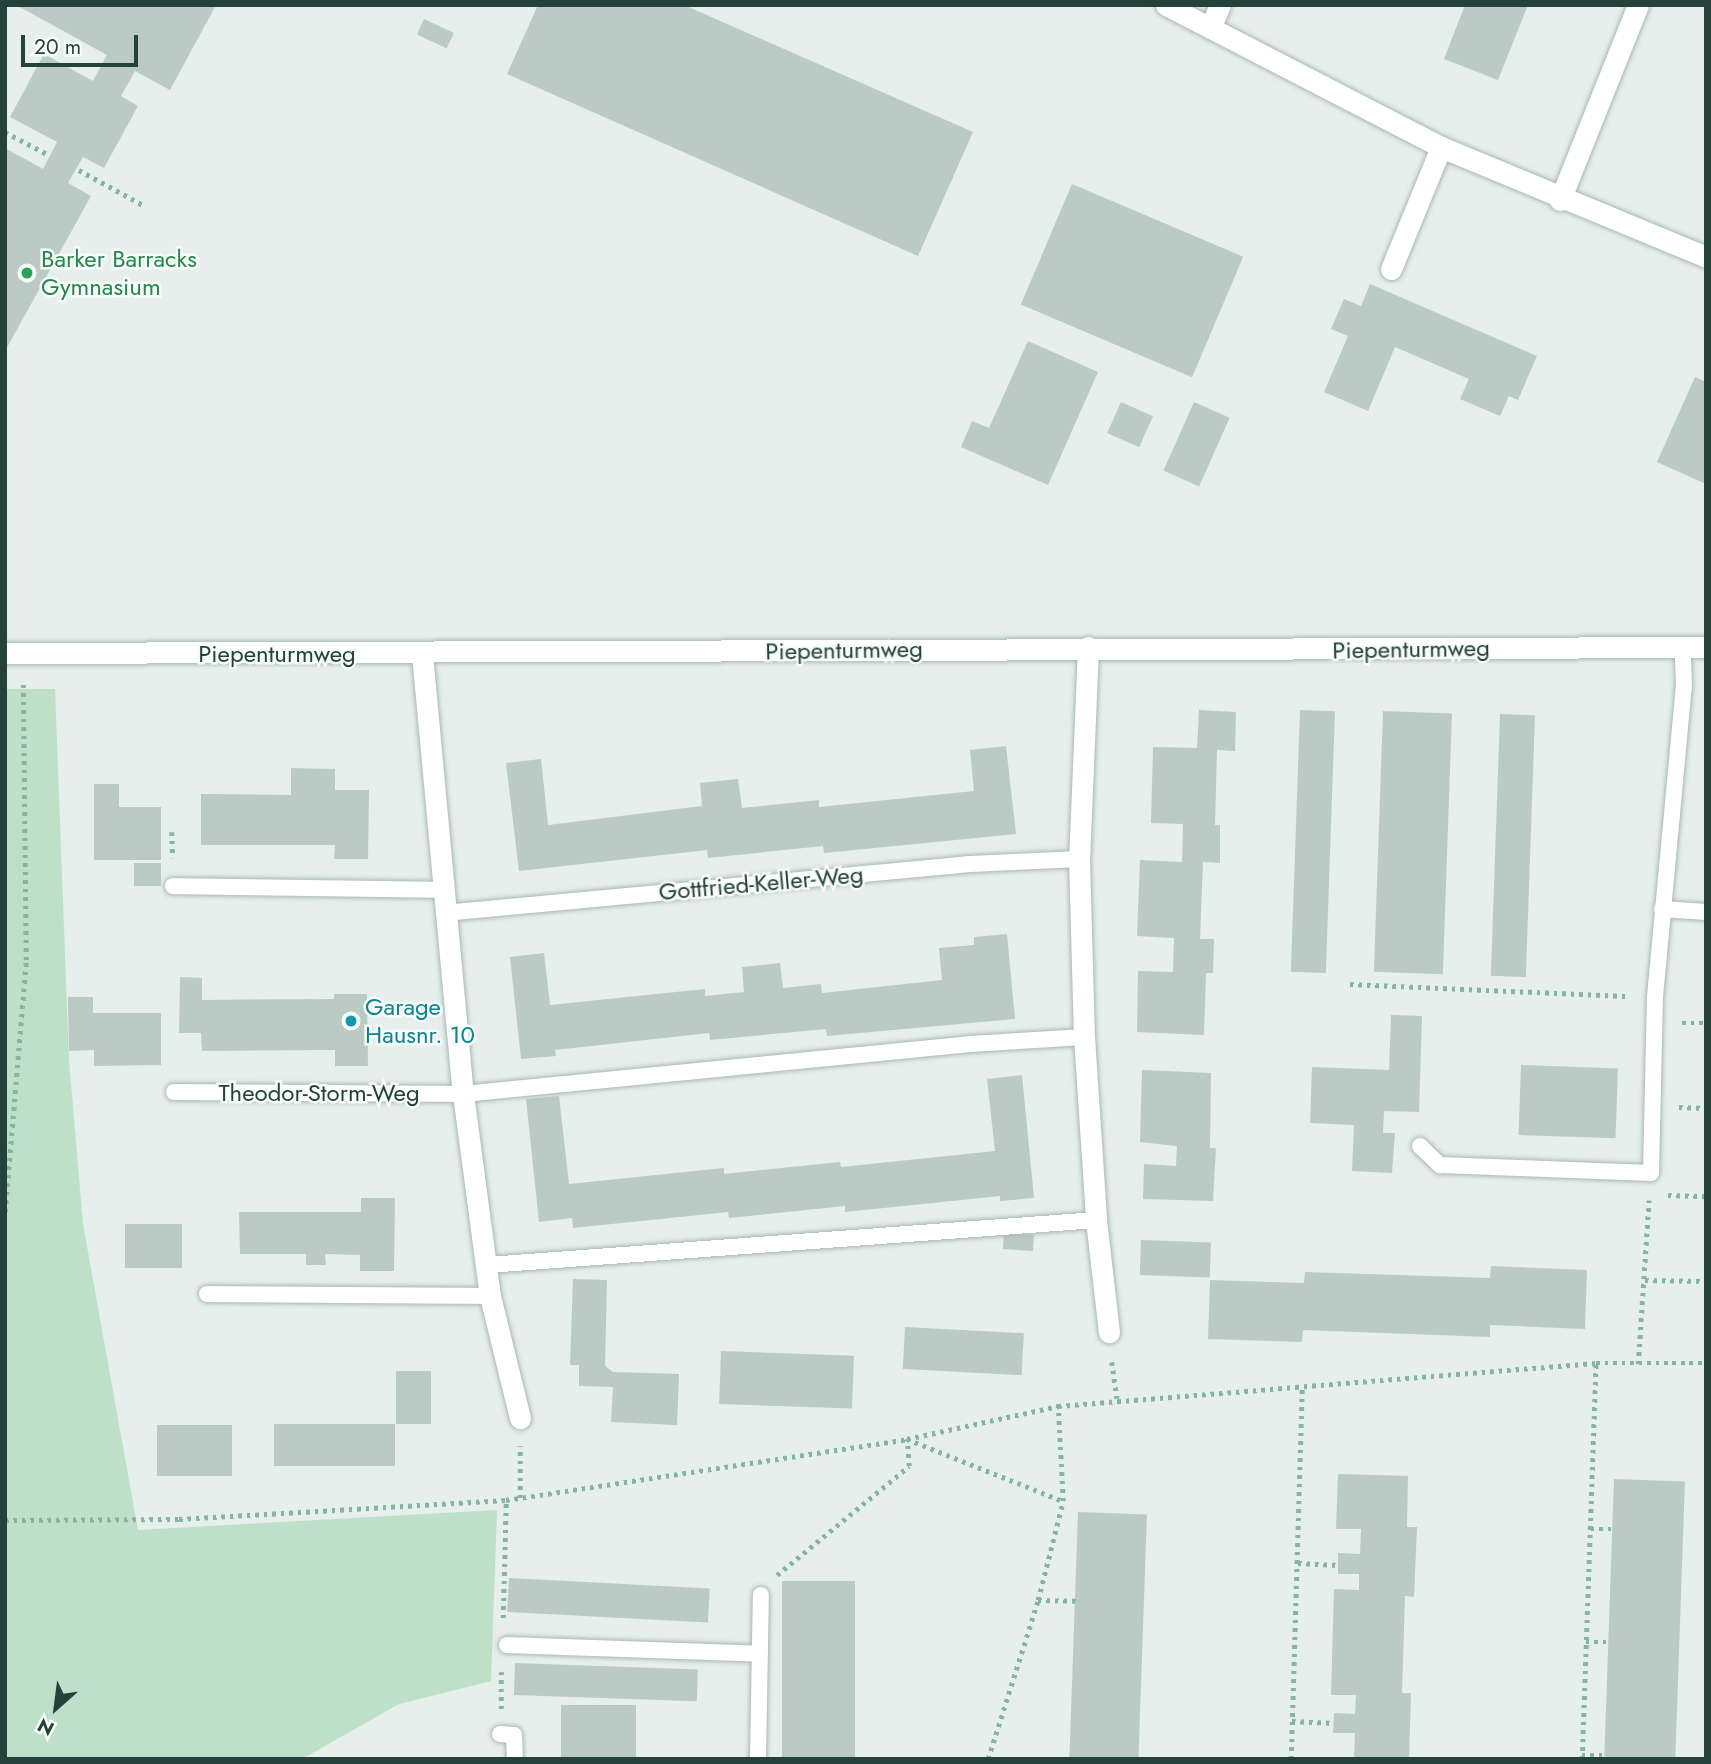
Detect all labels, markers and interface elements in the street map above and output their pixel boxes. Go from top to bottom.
scale bar [24,21,142,65]
text: 20 m [34,32,81,62]
place label: Barker Barracks Gymnasium [41,245,197,301]
marker: Barker Barracks Gymnasium [19,265,35,281]
street label: Piepenturmweg [1332,633,1490,665]
street label: Piepenturmweg [765,634,923,666]
street label: Piepenturmweg [198,640,356,668]
street label: Gottfried-Keller-Weg [657,860,865,906]
place label: Garage Hausnr. 10 [365,993,475,1049]
marker: Garage Hausnr. 10 [343,1013,359,1029]
street label: Theodor-Storm-Weg [218,1079,420,1107]
north arrow [21,1673,91,1743]
text: N [33,1712,59,1742]

